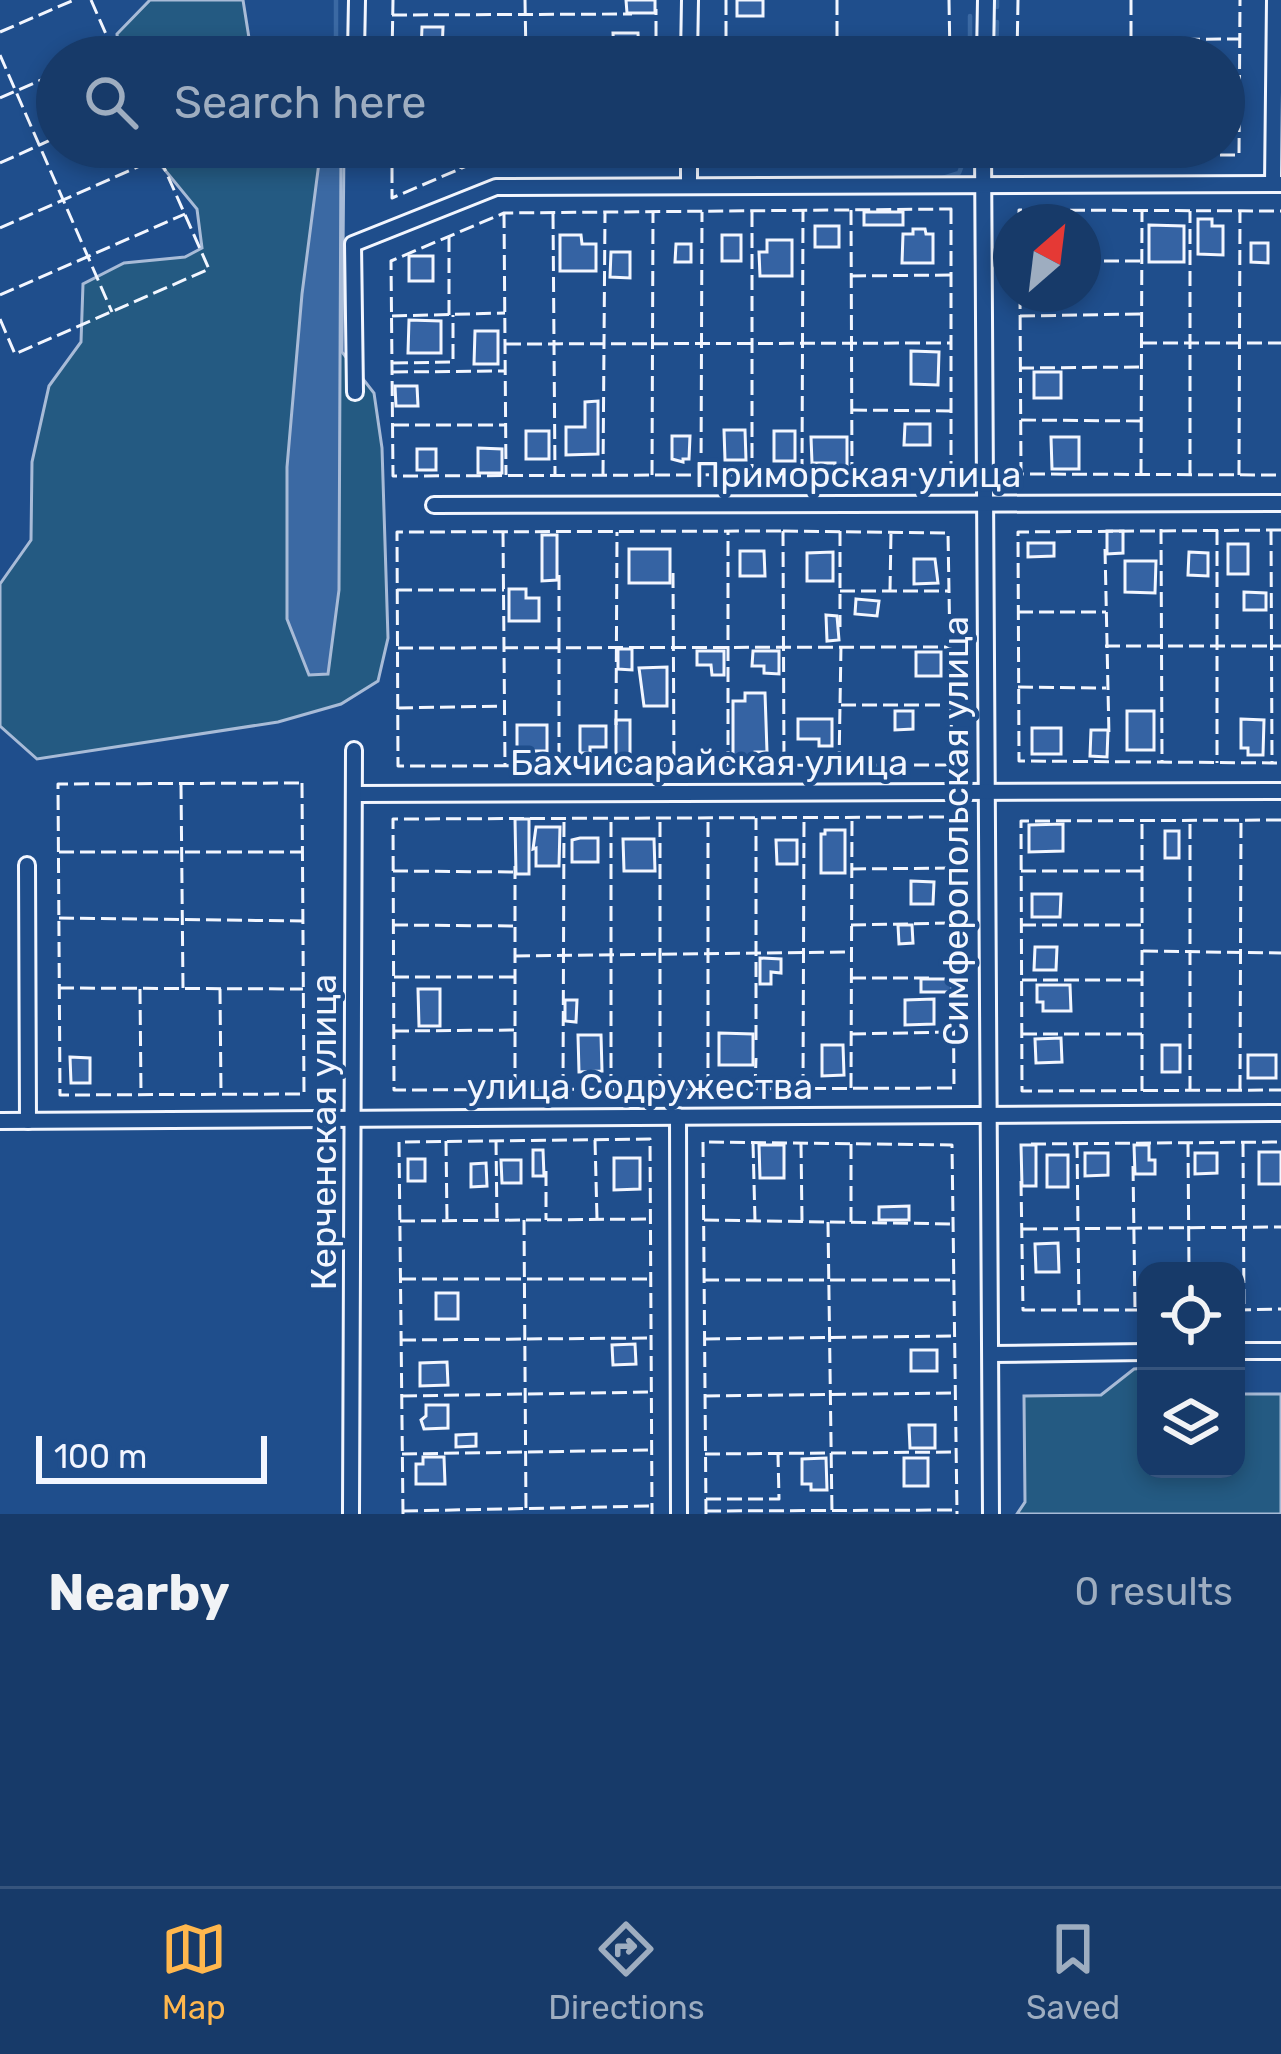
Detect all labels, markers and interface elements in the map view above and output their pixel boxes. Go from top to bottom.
search box [36,36,1245,168]
icon: search [78,69,144,135]
text: Search here [174,76,426,129]
north arrow [993,204,1101,312]
street label: Приморская улица [695,453,1021,496]
street label: Симферопольская улица [934,616,977,1046]
street label: Бахчисарайская улица [510,741,908,784]
street label: Керченская улица [302,974,345,1290]
street label: улица Содружества [467,1065,813,1108]
map controls [1137,1262,1245,1478]
button: locate [1137,1262,1245,1370]
button: layers [1137,1370,1245,1478]
scale bar [36,1430,267,1483]
text: 100 m [54,1437,147,1476]
text: Nearby [48,1562,230,1623]
text: 0 results [1074,1569,1233,1615]
tab: Map [161,1916,227,2027]
tab: Directions [548,1916,705,2027]
tab: Saved [1026,1916,1120,2027]

